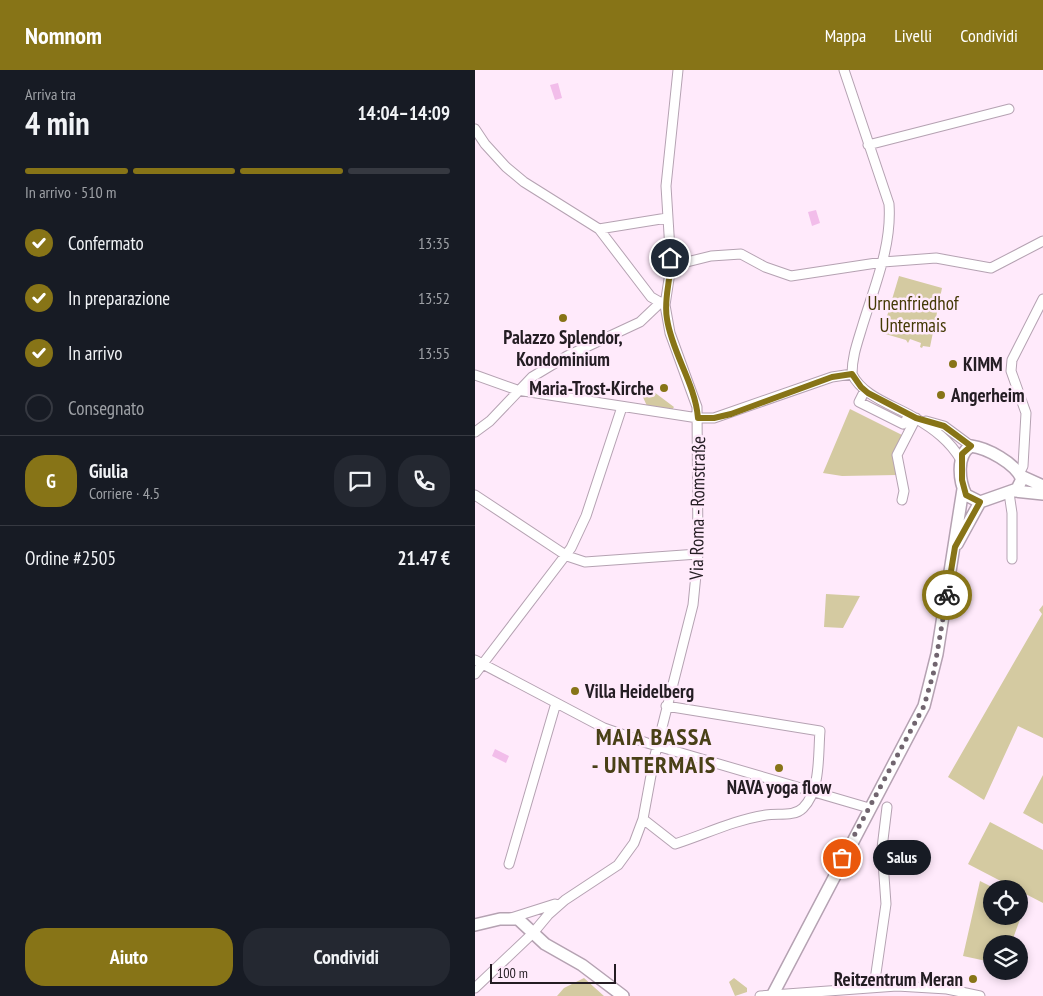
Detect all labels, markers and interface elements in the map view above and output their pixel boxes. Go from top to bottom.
text: Nomnom [25,20,102,51]
text: Mappa [825,24,866,47]
text: Livelli [894,24,932,47]
text: Condividi [960,24,1018,47]
text: Arriva tra [25,84,76,104]
text: 14:04–14:09 [357,101,450,125]
text: 4 min [25,102,90,144]
text: In arrivo · 510 m [25,182,117,202]
icon: check [25,229,53,257]
text: Confermato [68,231,144,255]
text: 13:35 [418,233,450,253]
pin [649,237,691,279]
icon: home [656,244,684,272]
icon: check [25,284,53,312]
text: In preparazione [68,286,170,310]
text: 13:52 [418,288,450,308]
park label: Urnenfriedhof Untermais [867,291,960,337]
marker: Palazzo Splendor, Kondominium [557,312,569,324]
place label: Palazzo Splendor, Kondominium [503,325,623,371]
icon: check [25,339,53,367]
text: In arrivo [68,341,123,365]
text: 13:55 [418,343,450,363]
place label: KIMM [963,352,1003,376]
marker: KIMM [947,358,959,370]
place label: Maria-Trost-Kirche [529,376,654,400]
marker: Maria-Trost-Kirche [658,382,670,394]
place label: Angerheim [950,383,1025,407]
marker: Angerheim [935,389,947,401]
text: Consegnato [68,396,144,420]
street label: Via Roma - Romstraße [684,436,710,581]
button: chat [334,455,386,507]
button: phone [398,455,450,507]
text: Giulia [89,459,128,483]
text: G [46,469,56,493]
text: Corriere · 4.5 [89,483,160,503]
text: Ordine #2505 [25,546,116,570]
text: 21.47 € [398,546,450,570]
courier [922,570,972,620]
icon: bike [933,581,961,609]
place label: Villa Heidelberg [584,679,694,703]
marker: Villa Heidelberg [569,685,581,697]
district label: MAIA BASSA - UNTERMAIS [592,721,716,780]
marker: NAVA yoga flow [773,762,785,774]
place label: NAVA yoga flow [727,775,832,799]
pin [821,837,863,879]
callout: Salus [872,840,929,876]
icon: bag [828,844,856,872]
text: Salus [887,847,917,867]
map controls [983,880,1028,980]
button: locate [983,880,1028,925]
button: Aiuto [25,928,233,986]
button: Condividi [243,928,450,986]
button: layers [983,935,1028,980]
scale bar [490,961,616,984]
text: 100 m [497,964,528,982]
place label: Reitzentrum Meran [834,967,963,991]
marker: Reitzentrum Meran [967,973,979,985]

